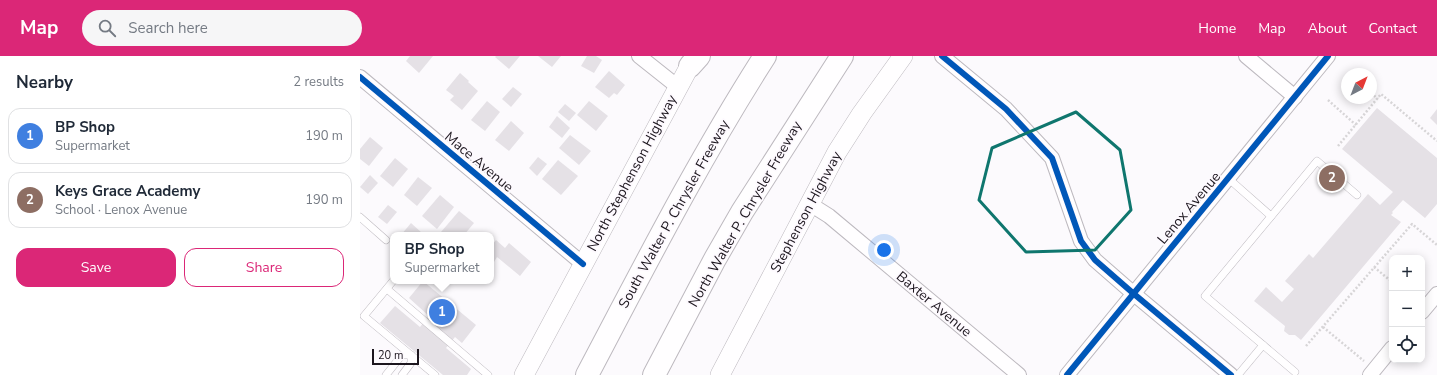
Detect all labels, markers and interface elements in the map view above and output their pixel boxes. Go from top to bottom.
search box [82,10,362,46]
text: Map [20,15,58,41]
icon: search [96,17,118,39]
text: Search here [128,18,208,38]
text: Home [1198,19,1236,38]
text: Map [1258,19,1286,38]
text: About [1308,19,1347,38]
text: Contact [1369,19,1417,38]
north arrow [1341,68,1377,104]
text: Nearby [16,71,73,94]
text: 2 results [293,73,344,91]
street label: North Stephenson Highway [583,91,682,255]
street label: South Walter P. Chrysler Freeway [614,116,734,312]
text: BP Shop [55,117,115,137]
street label: North Walter P. Chrysler Freeway [684,117,807,311]
text: 1 [26,127,34,145]
text: 190 m [305,127,343,145]
street label: Mace Avenue [441,128,517,196]
text: Supermarket [55,137,130,155]
street label: Stephenson Highway [766,147,846,276]
pin: 2 [1319,163,1345,193]
street label: Lenox Avenue [1153,168,1225,248]
text: Keys Grace Academy [55,181,200,201]
text: 2 [26,191,34,209]
text: 190 m [305,191,343,209]
text: School · Lenox Avenue [55,201,187,219]
popup [390,232,494,284]
text: BP Shop [405,239,465,259]
your location [874,240,894,260]
button: Save [16,248,176,287]
button: Share [184,248,344,287]
map controls [1389,255,1425,363]
button: + [1389,255,1425,291]
text: Supermarket [405,259,479,277]
street label: Baxter Avenue [892,267,976,341]
button: − [1389,291,1425,327]
pin: 1 [429,297,455,327]
button: locate [1389,327,1425,363]
scale bar [372,347,419,366]
text: 20 m [378,348,403,363]

